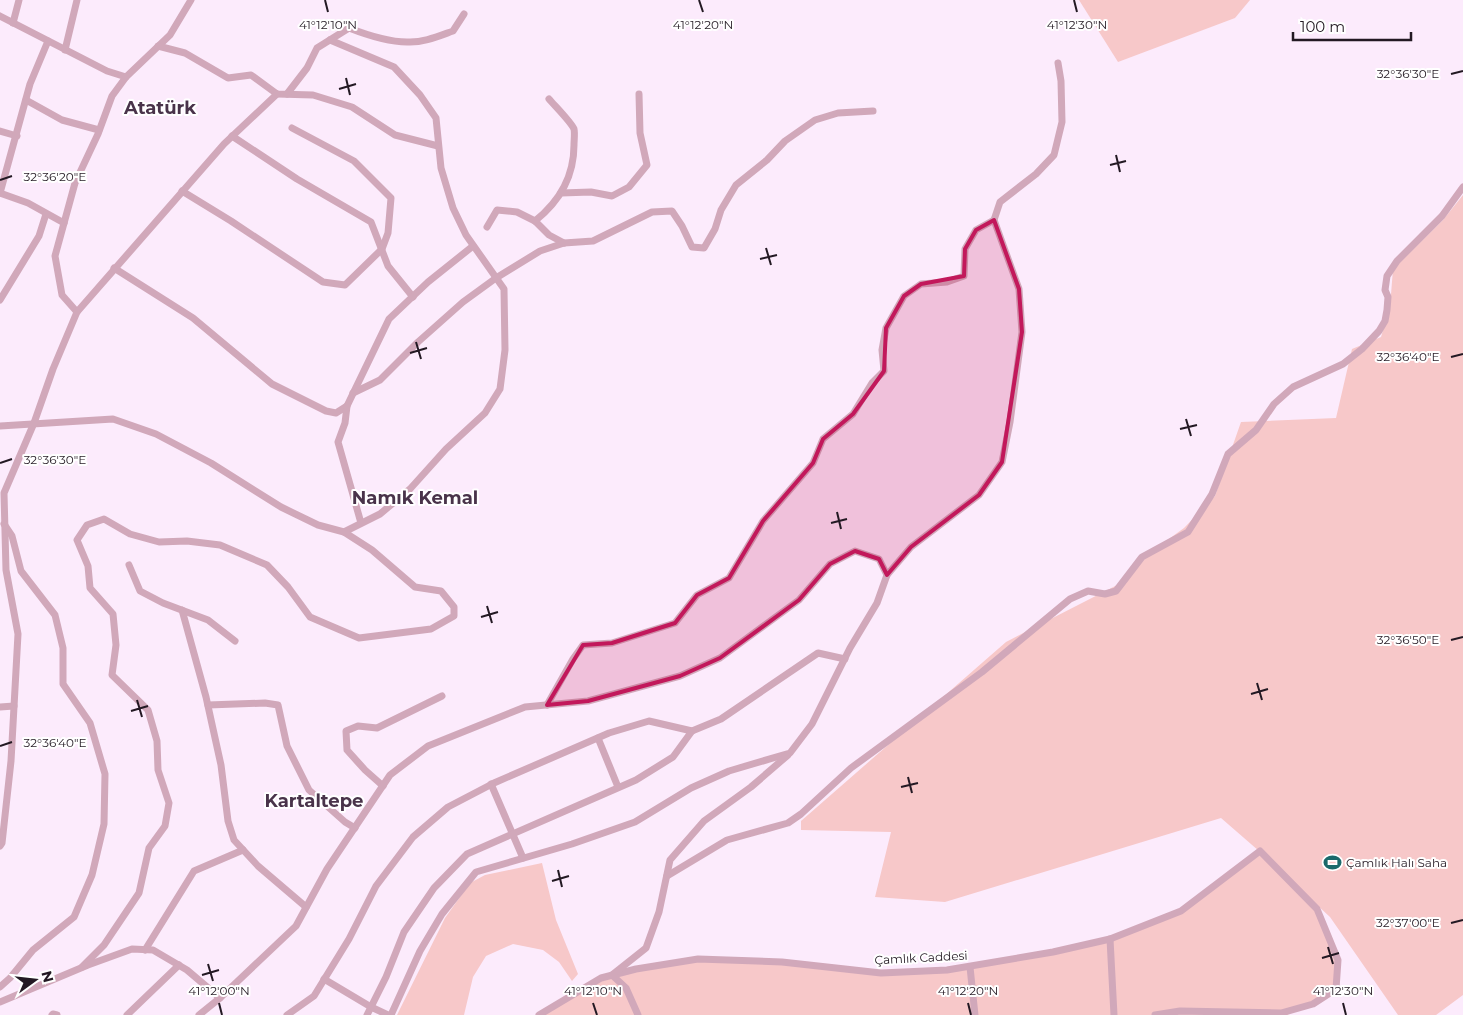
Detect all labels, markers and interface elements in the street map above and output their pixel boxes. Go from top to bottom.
scale bar [1293,10,1410,42]
text: 41°12'10"N [299,17,357,32]
text: 41°12'20"N [673,17,733,32]
text: 41°12'30"N [1047,17,1107,32]
text: 100 m [1300,17,1345,36]
text: 32°36'30"E [1377,66,1439,81]
district label: Atatürk [123,97,196,119]
text: 32°36'20"E [24,169,86,184]
text: 32°36'40"E [1376,349,1440,364]
text: 32°36'30"E [24,452,86,467]
district label: Namık Kemal [352,487,478,509]
text: 32°36'50"E [1377,632,1439,647]
text: 32°36'40"E [23,735,87,750]
district label: Kartaltepe [265,790,363,812]
sports icon: Çamlık Halı Saha [1322,853,1342,873]
place label: Çamlık Halı Saha [1346,855,1447,870]
text: 32°37'00"E [1376,915,1440,930]
street label: Çamlık Caddesi [874,948,968,967]
north arrow [10,955,60,1005]
text: N [37,969,58,984]
text: 41°12'00"N [188,983,250,998]
text: 41°12'10"N [564,983,622,998]
text: 41°12'20"N [938,983,998,998]
text: 41°12'30"N [1313,983,1373,998]

